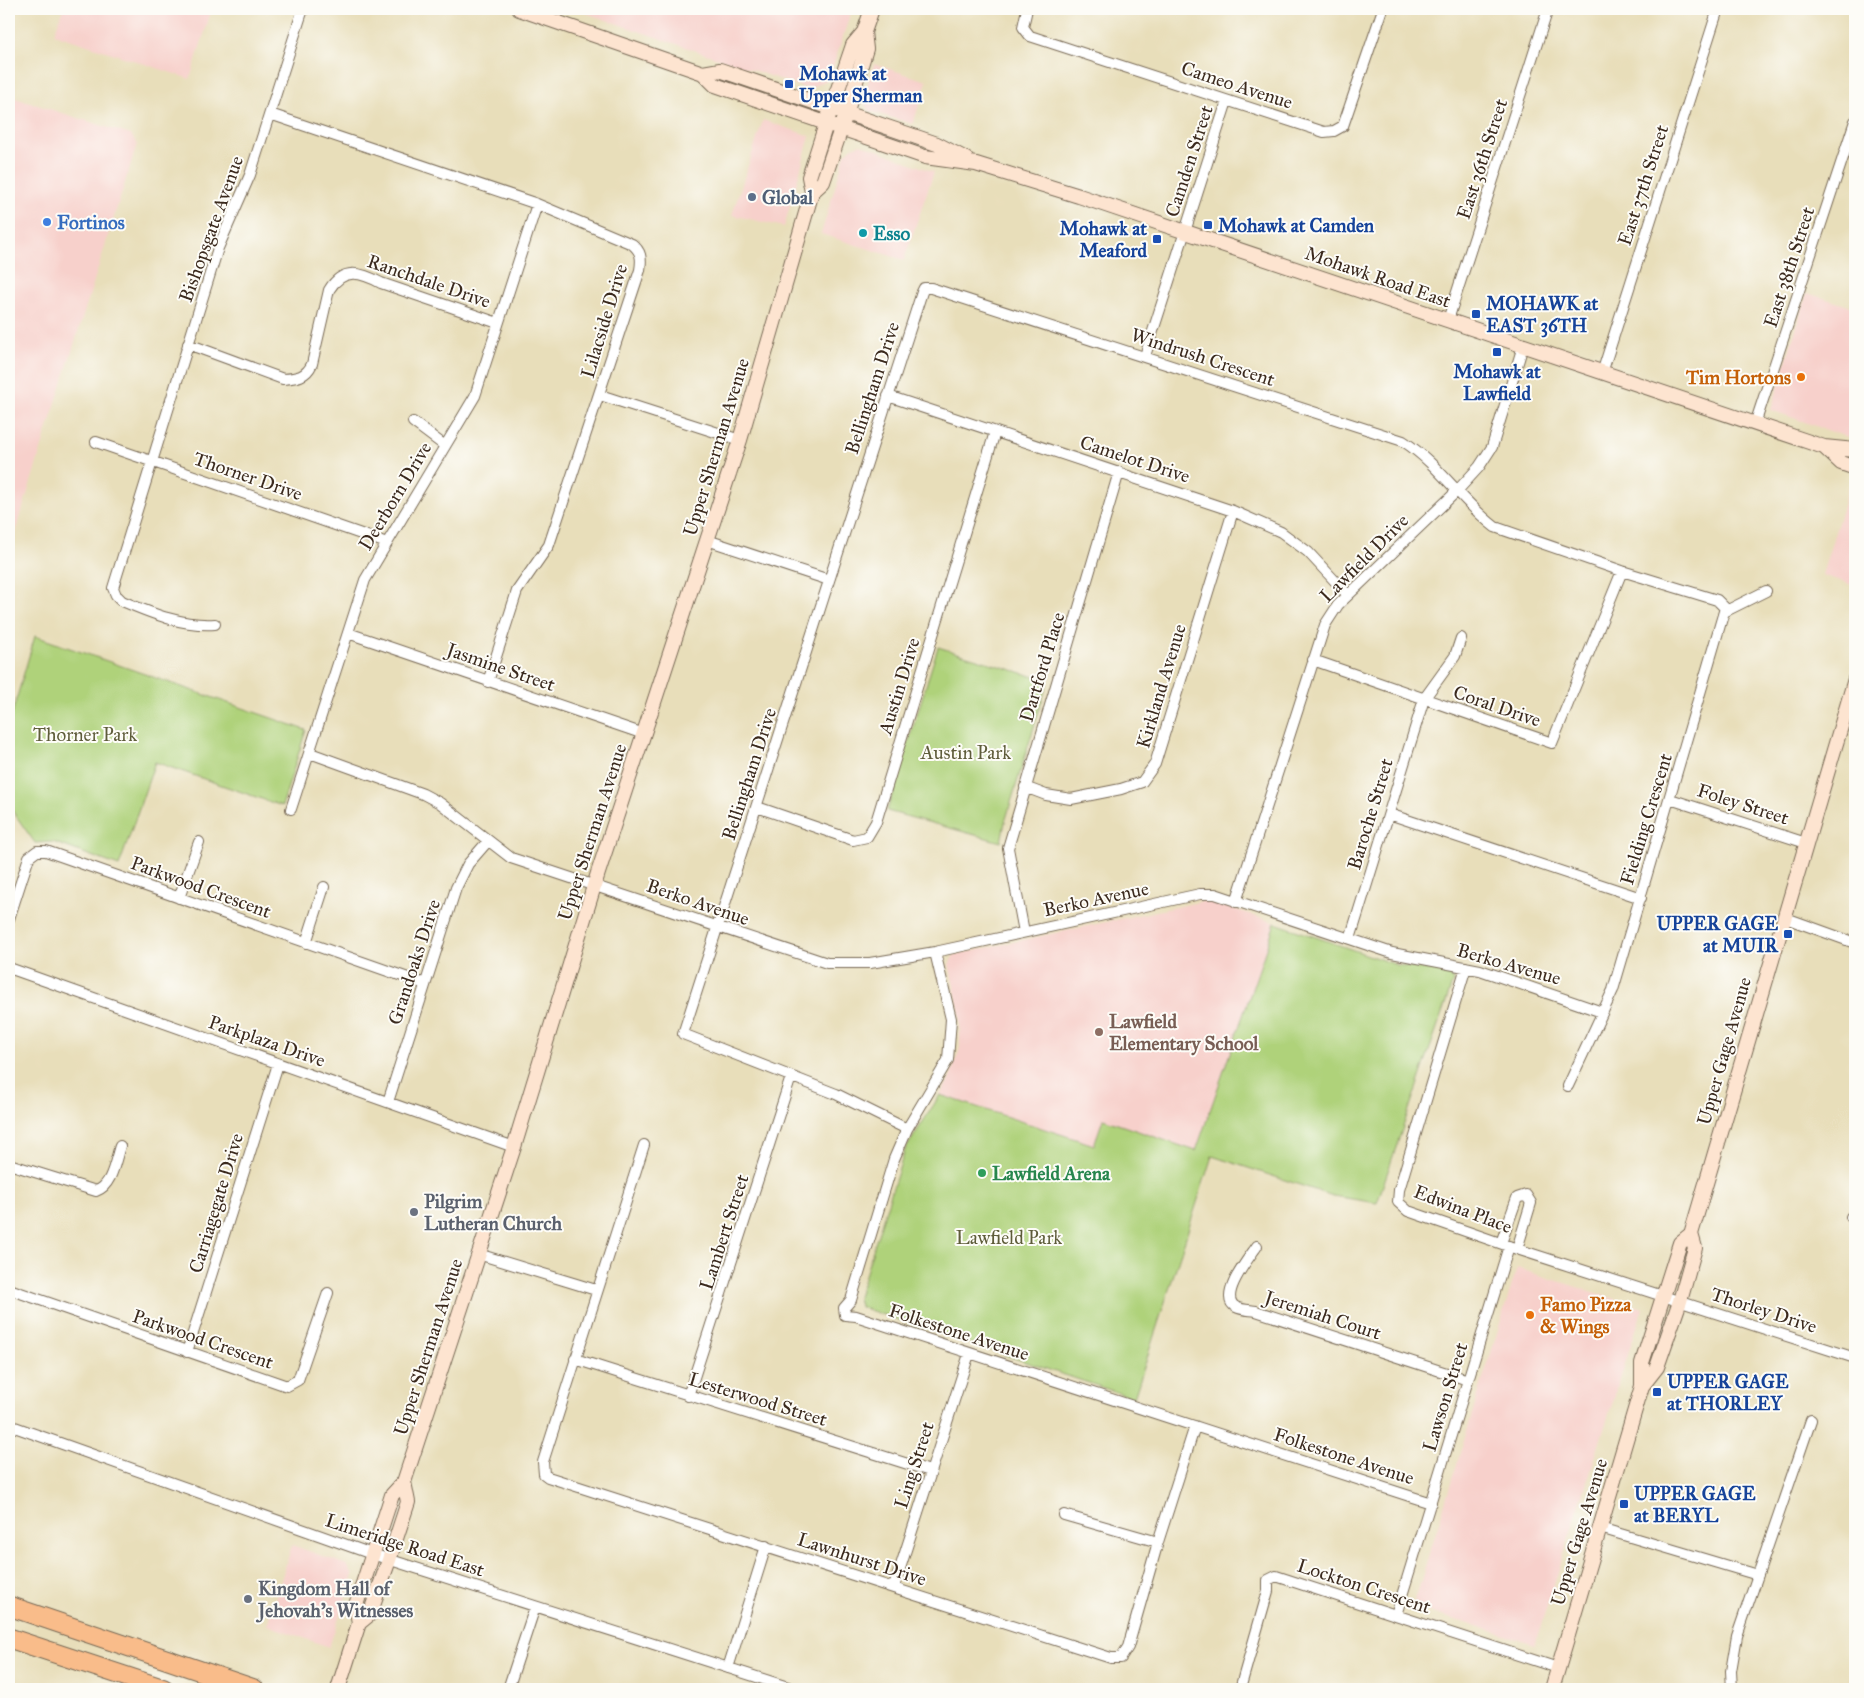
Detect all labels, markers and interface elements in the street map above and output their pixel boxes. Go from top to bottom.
street label: Cameo Avenue [1178,56,1296,114]
place label: Mohawk at Upper Sherman [799,62,923,108]
marker: Mohawk at Upper Sherman [783,78,795,90]
street label: East 36th Street [1452,96,1512,222]
street label: Camden Street [1160,102,1218,220]
street label: East 37th Street [1613,121,1673,248]
street label: Bishopsgate Avenue [174,153,249,306]
place label: Global [762,186,814,209]
marker: Global [746,191,758,203]
street label: East 38th Street [1759,203,1819,330]
place label: Fortinos [57,211,125,234]
place label: Mohawk at Camden [1218,214,1375,237]
marker: Fortinos [41,216,53,228]
place label: Mohawk at Meaford [1060,217,1147,262]
marker: Mohawk at Camden [1202,219,1214,231]
place label: Esso [873,222,910,245]
marker: Esso [857,227,869,239]
marker: Mohawk at Meaford [1151,233,1163,245]
street label: Mohawk Road East [1302,241,1454,313]
street label: Ranchdale Drive [364,249,494,313]
street label: Lilacside Drive [576,261,632,381]
place label: MOHAWK at EAST 36TH [1486,292,1599,338]
marker: MOHAWK at EAST 36TH [1470,308,1482,320]
street label: Bellingham Drive [840,319,905,457]
street label: Windrush Crescent [1128,323,1278,391]
marker: Mohawk at Lawfield [1491,346,1503,358]
street label: Upper Sherman Avenue [678,355,754,539]
place label: Mohawk at Lawfield [1453,360,1541,405]
place label: Tim Hortons [1685,366,1791,389]
marker: Tim Hortons [1795,371,1807,383]
street label: Camelot Drive [1077,430,1193,488]
street label: Deerborn Drive [354,438,436,554]
street label: Thorner Drive [191,447,306,505]
street label: Lawfield Drive [1315,509,1413,607]
street label: Dartford Place [1014,609,1070,725]
street label: Kirkland Avenue [1131,621,1191,751]
street label: Austin Drive [873,635,925,738]
street label: Jasmine Street [442,637,558,697]
street label: Coral Drive [1450,680,1544,732]
street label: Bellingham Drive [717,705,782,843]
park label: Thorner Park [33,723,137,746]
street label: Upper Sherman Avenue [553,741,632,923]
park label: Austin Park [920,741,1011,764]
street label: Fielding Crescent [1615,750,1678,888]
street label: Baroche Street [1342,755,1398,872]
street label: Foley Street [1694,778,1792,830]
street label: Parkwood Crescent [128,851,274,923]
street label: Berko Avenue [644,874,752,930]
street label: Berko Avenue [1041,877,1151,921]
street label: Grandoaks Drive [383,896,445,1028]
place label: UPPER GAGE at MUIR [1656,912,1780,957]
marker: UPPER GAGE at MUIR [1782,928,1794,940]
street label: Berko Avenue [1454,938,1564,990]
street label: Upper Gage Avenue [1692,974,1757,1128]
street label: Parkplaza Drive [206,1010,328,1072]
place label: Lawfield Elementary School [1109,1010,1259,1056]
marker: Lawfield Elementary School [1093,1026,1105,1038]
street label: Carriagegate Drive [184,1130,249,1276]
place label: Lawfield Arena [992,1162,1111,1185]
marker: Lawfield Arena [976,1167,988,1179]
street label: Lambert Street [694,1171,754,1293]
street label: Edwina Place [1411,1180,1515,1238]
place label: Pilgrim Lutheran Church [424,1190,562,1235]
marker: Pilgrim Lutheran Church [408,1206,420,1218]
park label: Lawfield Park [956,1226,1062,1249]
street label: Upper Sherman Avenue [389,1256,468,1438]
street label: Thorley Drive [1708,1282,1820,1338]
street label: Jeremiah Court [1260,1285,1384,1346]
place label: Famo Pizza & Wings [1540,1293,1632,1339]
street label: Folkestone Avenue [886,1298,1032,1366]
street label: Parkwood Crescent [130,1304,277,1374]
marker: Famo Pizza & Wings [1524,1309,1536,1321]
street label: Lawson Street [1418,1340,1473,1454]
street label: Lesterwood Street [686,1367,830,1431]
place label: UPPER GAGE at THORLEY [1667,1370,1789,1415]
marker: UPPER GAGE at THORLEY [1651,1386,1663,1398]
street label: Ling Street [889,1419,940,1512]
street label: Folkestone Avenue [1271,1422,1417,1490]
street label: Upper Gage Avenue [1546,1456,1613,1609]
place label: UPPER GAGE at BERYL [1634,1482,1756,1527]
marker: UPPER GAGE at BERYL [1618,1498,1630,1510]
street label: Limeridge Road East [322,1508,488,1583]
street label: Lawnhurst Drive [795,1527,929,1591]
street label: Lockton Crescent [1294,1554,1434,1618]
place label: Kingdom Hall of Jehovah's Witnesses [255,1577,413,1623]
marker: Kingdom Hall of Jehovah's Witnesses [242,1593,254,1605]

